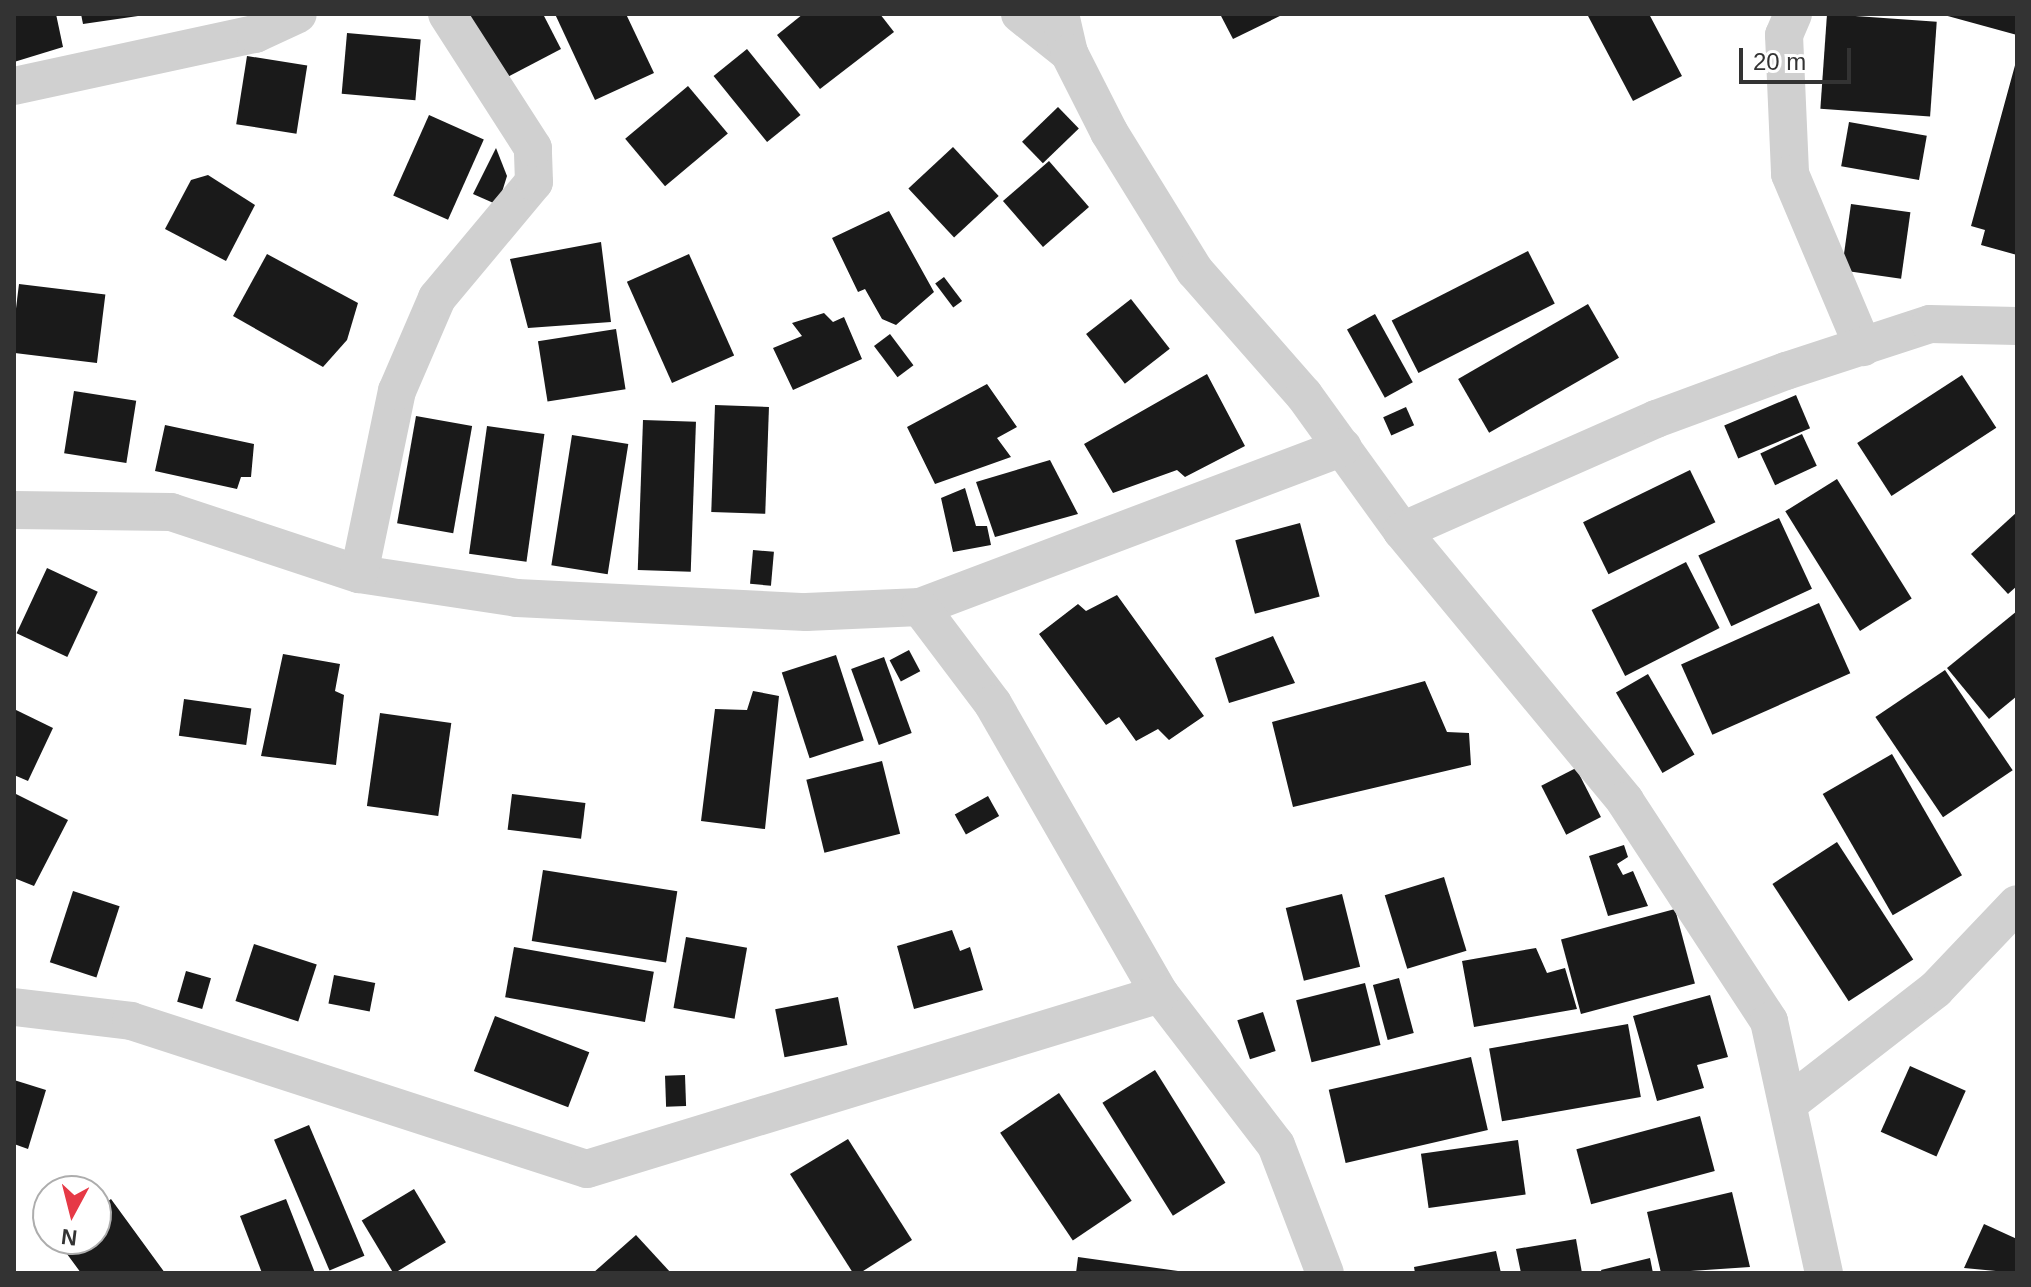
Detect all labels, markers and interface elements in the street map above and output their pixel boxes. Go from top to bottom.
scale bar [1743,32,1855,82]
text: 20 m [1753,48,1806,75]
north arrow [32,1175,112,1255]
text: N [60,1224,79,1251]

